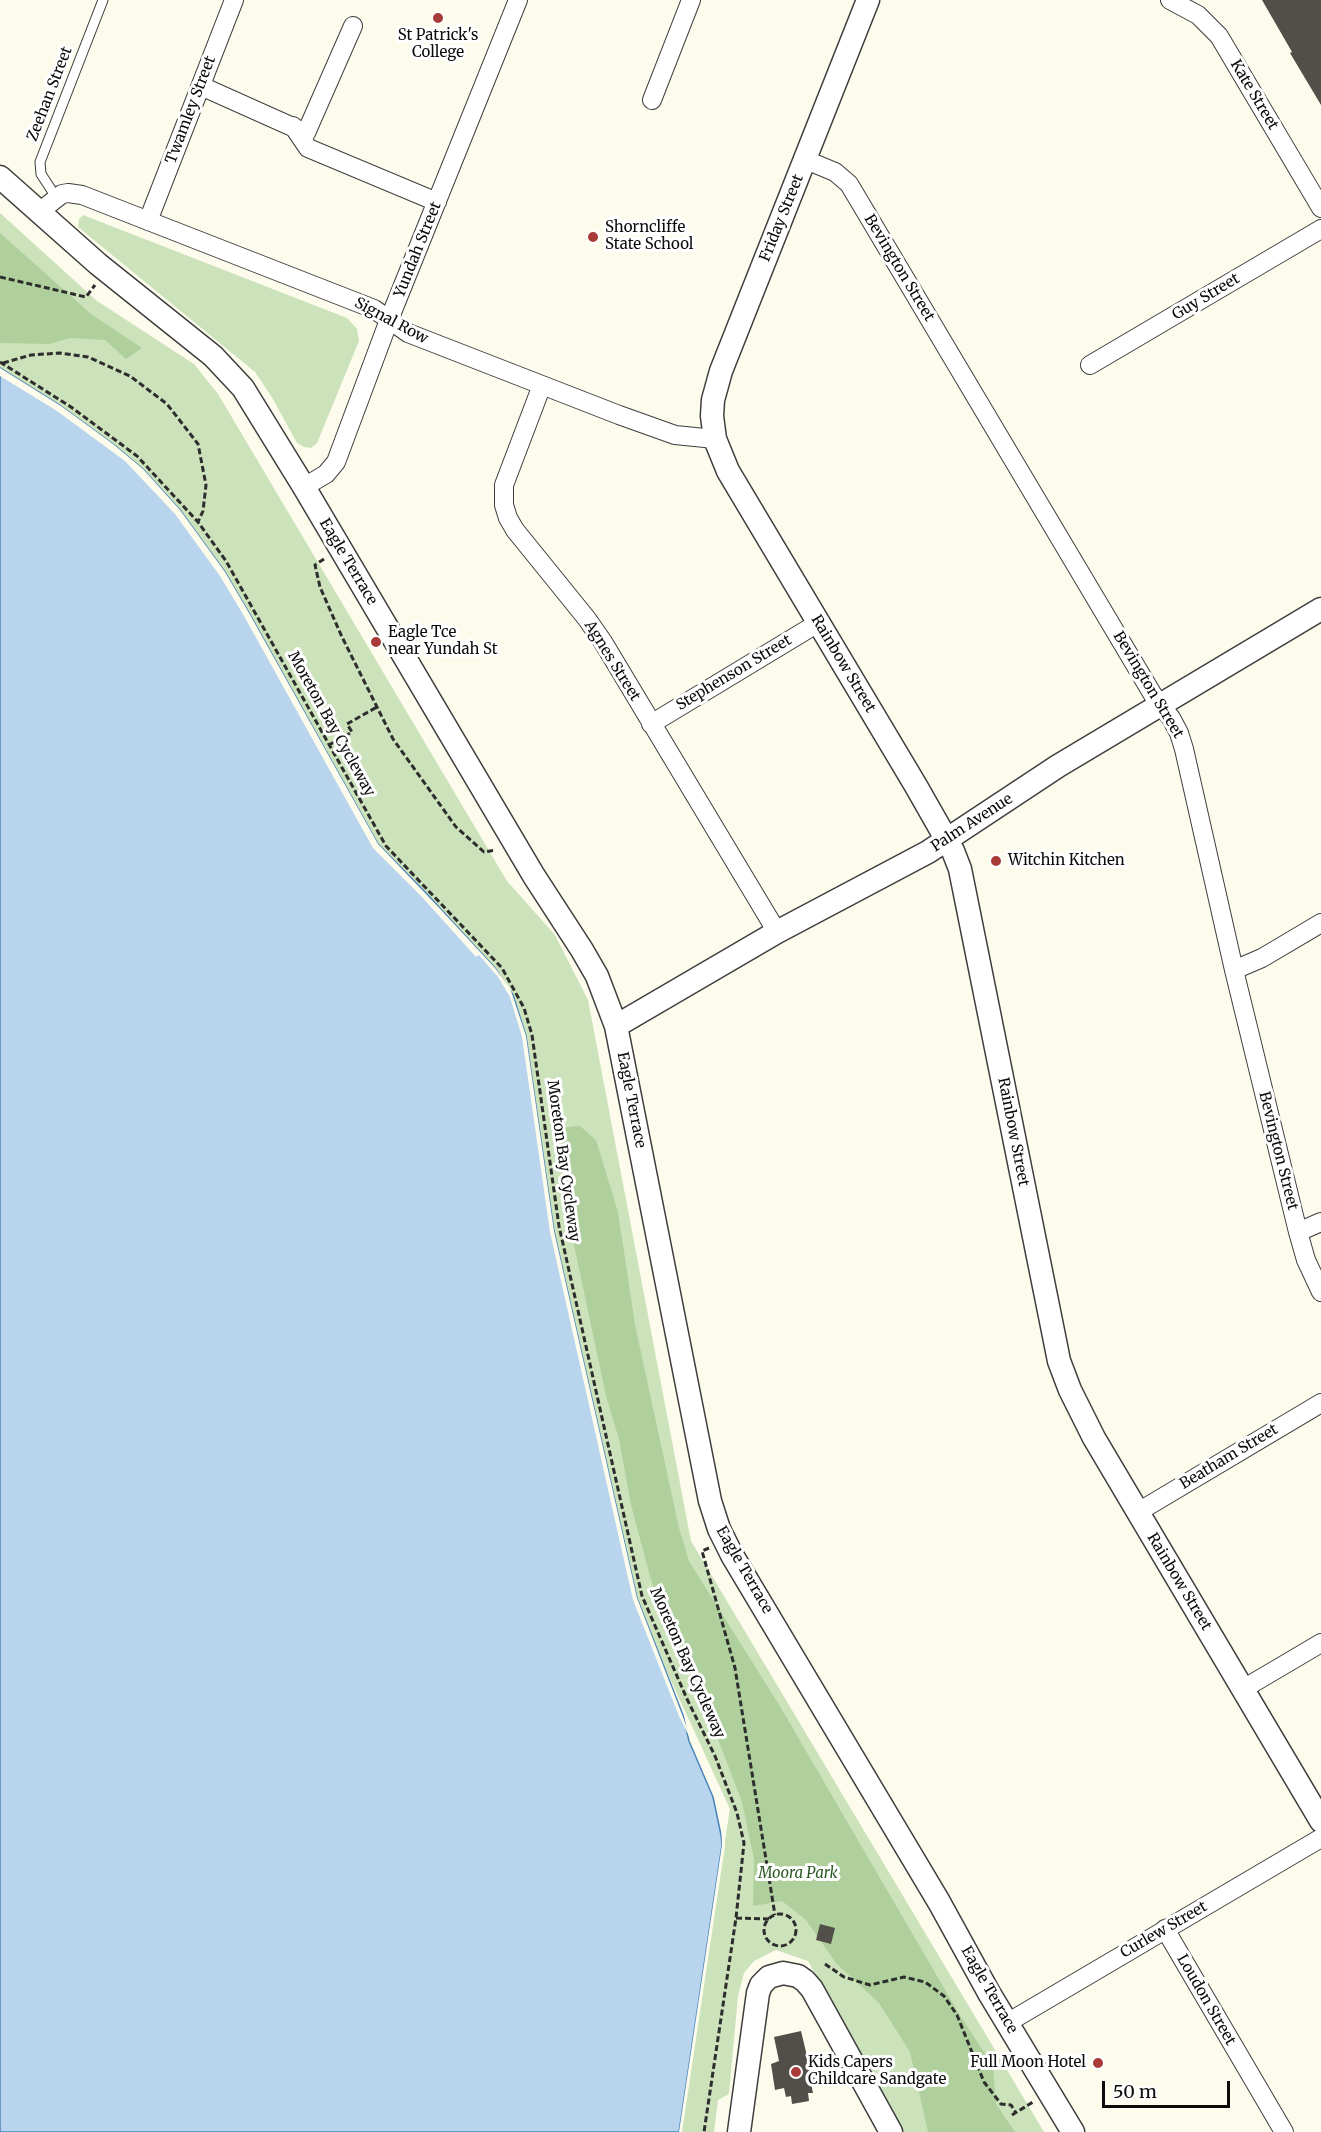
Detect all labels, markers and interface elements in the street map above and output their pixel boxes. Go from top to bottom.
marker: St Patrick's College [431,11,445,25]
place label: St Patrick's College [398,27,478,62]
street label: Zeehan Street [24,44,76,144]
street label: Twamley Street [162,54,220,166]
street label: Kate Street [1226,57,1282,133]
street label: Friday Street [756,172,808,264]
street label: Yundah Street [391,199,445,301]
street label: Bevington Street [860,211,938,325]
place label: Shorncliffe State School [605,219,693,254]
marker: Shorncliffe State School [586,230,600,244]
street label: Guy Street [1169,270,1243,324]
street label: Signal Row [351,294,431,348]
street label: Eagle Terrace [315,516,381,608]
street label: Rainbow Street [807,612,879,716]
street label: Agnes Street [580,617,644,705]
place label: Eagle Tce near Yundah St [388,624,498,659]
street label: Bevington Street [1109,628,1187,742]
street label: Stephenson Street [673,631,795,715]
marker: Eagle Tce near Yundah St [369,635,383,649]
street label: Moreton Bay Cycleway [284,648,378,800]
street label: Palm Avenue [928,790,1016,856]
place label: Witchin Kitchen [1008,852,1125,870]
marker: Witchin Kitchen [989,854,1003,868]
street label: Eagle Terrace [613,1050,649,1150]
street label: Rainbow Street [994,1076,1032,1188]
street label: Moreton Bay Cycleway [543,1079,583,1243]
street label: Bevington Street [1255,1090,1301,1212]
street label: Beatham Street [1177,1421,1281,1493]
street label: Eagle Terrace [712,1523,776,1617]
street label: Rainbow Street [1143,1530,1215,1634]
street label: Moreton Bay Cycleway [646,1585,728,1741]
park label: Moora Park [758,1865,838,1883]
street label: Curlew Street [1117,1898,1211,1962]
street label: Eagle Terrace [957,1943,1021,2037]
street label: Loudon Street [1173,1951,1239,2049]
place label: Kids Capers Childcare Sandgate [808,2054,946,2089]
place label: Full Moon Hotel [970,2054,1086,2072]
marker: Full Moon Hotel [1091,2056,1105,2070]
marker: Kids Capers Childcare Sandgate [789,2065,803,2079]
scale bar [1105,2069,1232,2107]
text: 50 m [1113,2080,1157,2103]

